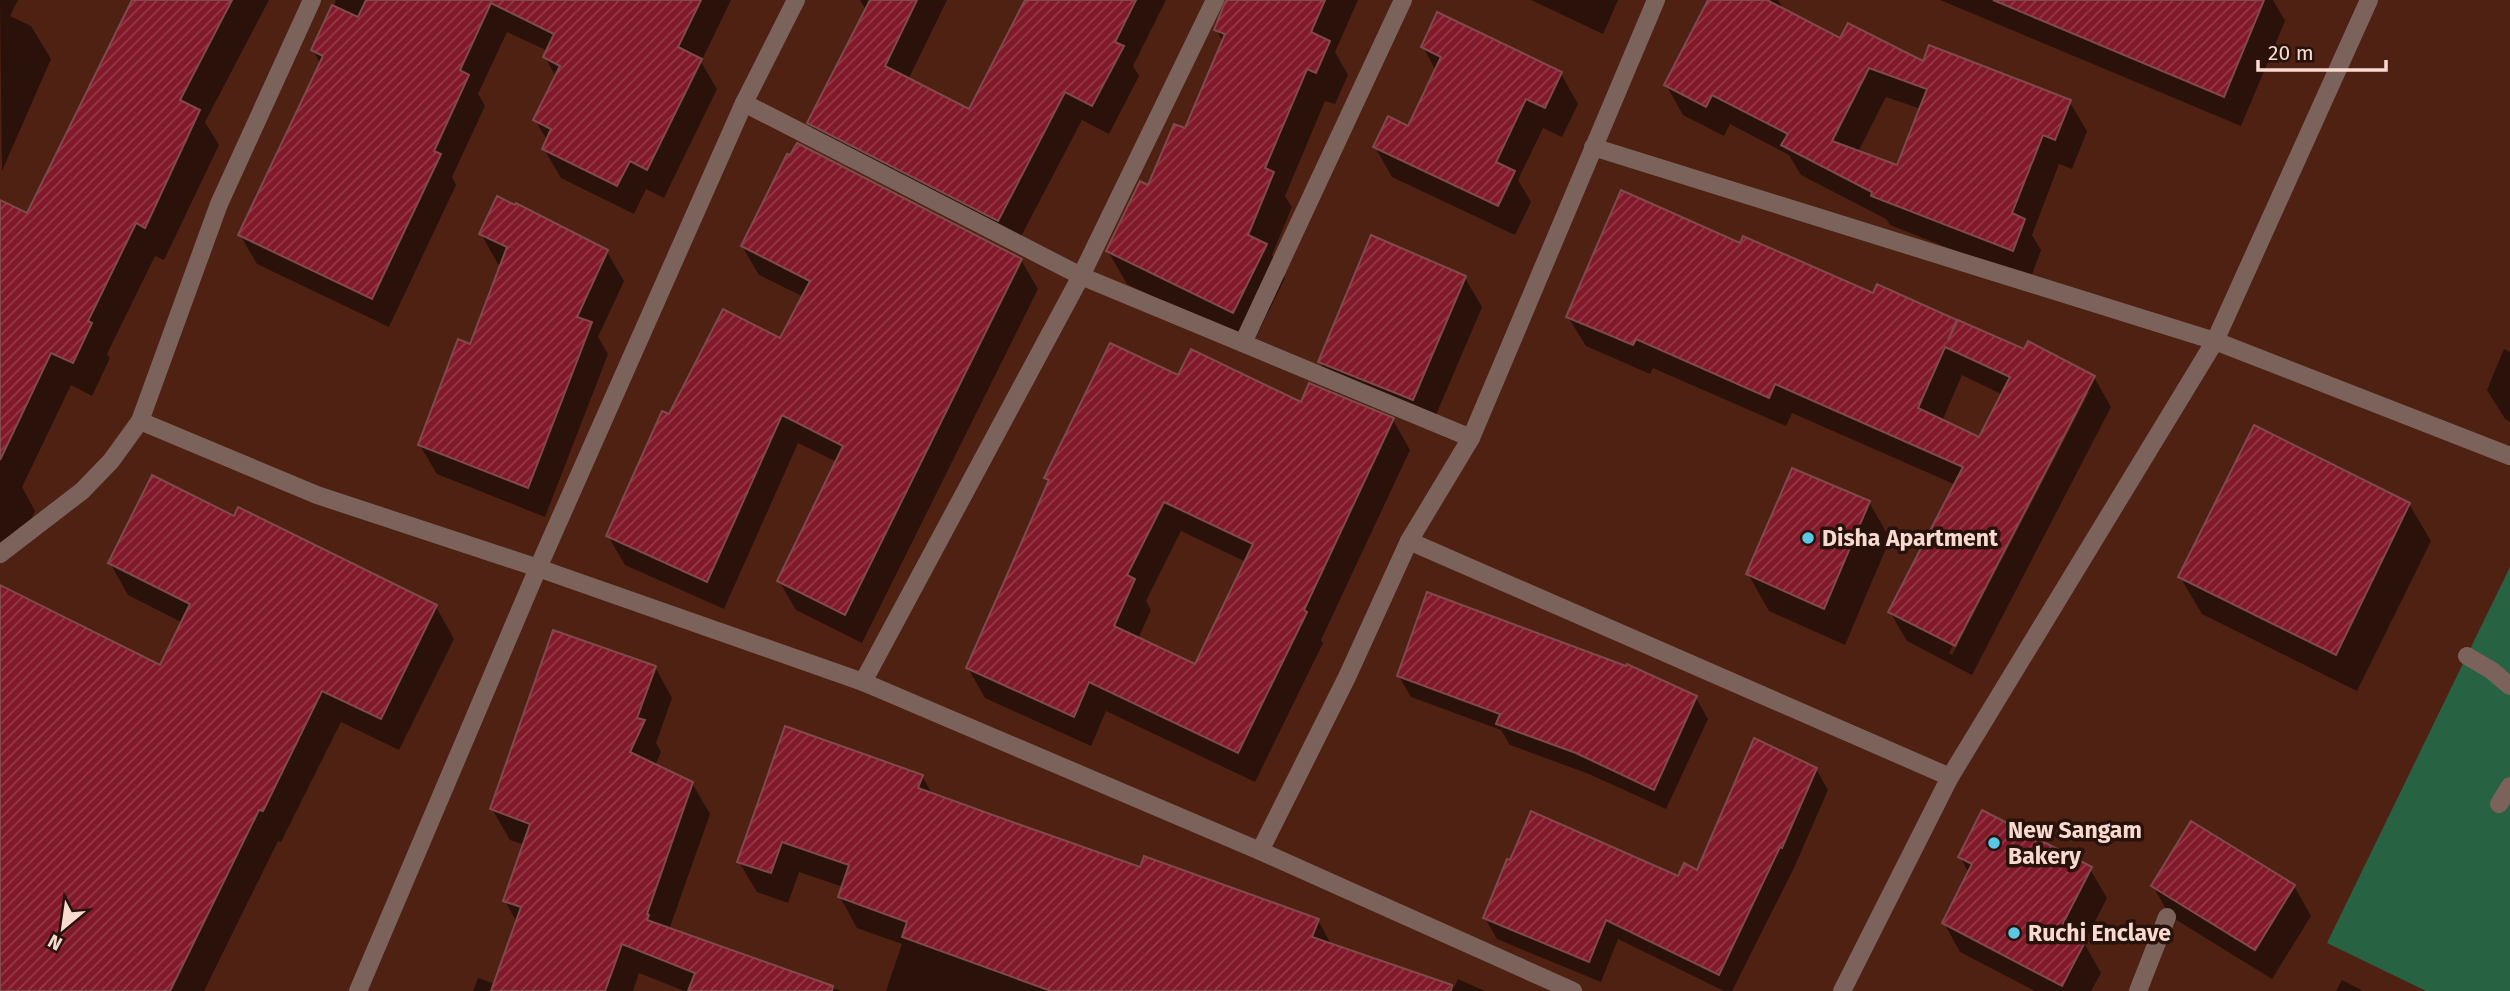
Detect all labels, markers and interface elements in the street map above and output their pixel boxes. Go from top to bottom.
scale bar [2258,28,2386,72]
text: 20 m [2268,40,2314,66]
place label: Disha Apartment [1822,524,1999,552]
marker: Disha Apartment [1800,530,1816,546]
place label: New Sangam Bakery [2008,816,2142,870]
marker: New Sangam Bakery [1986,835,2002,851]
north arrow [28,893,98,963]
place label: Ruchi Enclave [2028,919,2171,947]
marker: Ruchi Enclave [2006,925,2022,941]
text: N [44,929,66,956]

